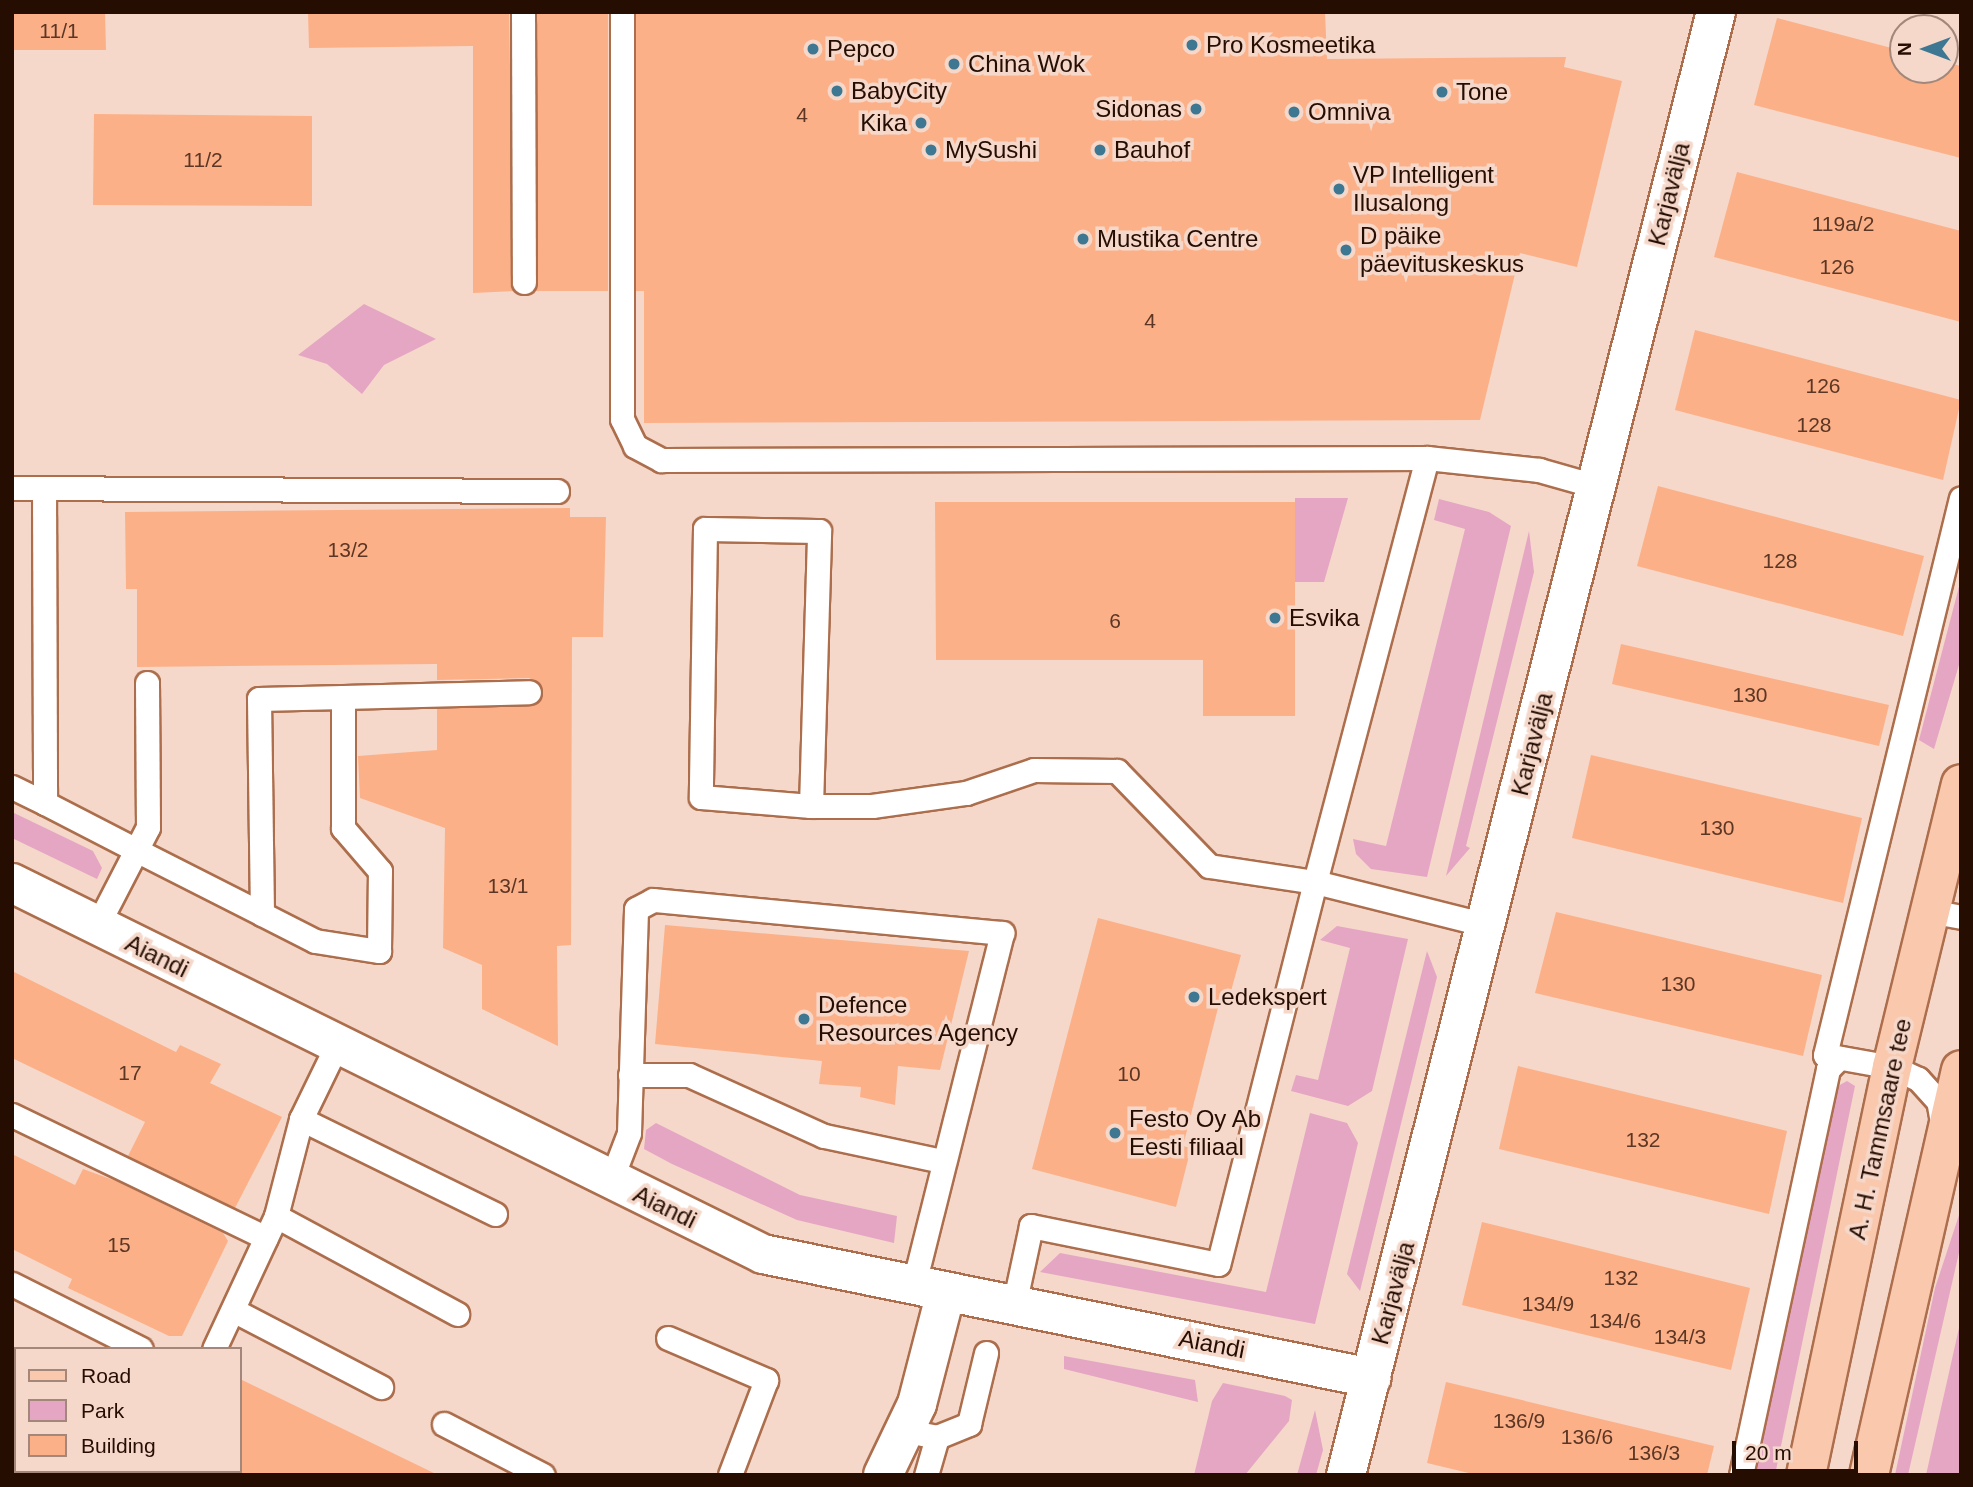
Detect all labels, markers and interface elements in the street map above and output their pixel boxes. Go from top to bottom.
north arrow [1889,14,1959,84]
house number: 11/1 [39,18,79,44]
place label: Pro Kosmeetika [1206,31,1375,59]
place label: Pepco [827,35,895,63]
marker: Pro Kosmeetika [1184,37,1200,53]
marker: Pepco [805,41,821,57]
text: N [1894,42,1915,56]
place label: China Wok [968,50,1085,78]
marker: China Wok [946,56,962,72]
place label: BabyCity [851,77,947,105]
place label: Tone [1456,78,1508,106]
marker: BabyCity [829,83,845,99]
marker: Tone [1434,84,1450,100]
place label: Sidonas [1095,95,1182,123]
place label: Omniva [1308,98,1391,126]
marker: Sidonas [1188,101,1204,117]
house number: 4 [796,102,808,128]
marker: Omniva [1286,104,1302,120]
place label: Kika [860,109,907,137]
marker: Kika [913,115,929,131]
place label: MySushi [945,136,1037,164]
place label: Bauhof [1114,136,1190,164]
street label: Karjavälja [1642,139,1696,249]
marker: MySushi [923,142,939,158]
marker: Bauhof [1092,142,1108,158]
house number: 11/2 [183,147,223,173]
place label: VP Intelligent Ilusalong [1353,161,1494,217]
marker: VP Intelligent Ilusalong [1331,181,1347,197]
house number: 119a/2 [1812,211,1874,237]
place label: D päike päevituskeskus [1360,222,1524,278]
place label: Mustika Centre [1097,225,1258,253]
marker: Mustika Centre [1075,231,1091,247]
marker: D päike päevituskeskus [1338,242,1354,258]
house number: 126 [1819,254,1855,280]
house number: 4 [1144,308,1156,334]
house number: 126 [1805,373,1841,399]
house number: 128 [1796,412,1832,438]
house number: 13/2 [328,537,368,563]
house number: 128 [1762,548,1798,574]
place label: Esvika [1289,604,1360,632]
house number: 6 [1109,608,1121,634]
marker: Esvika [1267,610,1283,626]
house number: 130 [1732,682,1768,708]
street label: Karjavälja [1505,689,1559,799]
house number: 130 [1699,815,1735,841]
house number: 13/1 [488,873,528,899]
street label: Aiandi [121,928,193,984]
house number: 130 [1660,971,1696,997]
place label: Ledekspert [1208,983,1327,1011]
marker: Ledekspert [1186,989,1202,1005]
place label: Defence Resources Agency [818,991,1019,1047]
marker: Defence Resources Agency [796,1011,812,1027]
street label: A. H. Tammsaare tee [1842,1016,1918,1242]
house number: 17 [118,1060,142,1086]
house number: 10 [1117,1061,1141,1087]
place label: Festo Oy Ab Eesti filiaal [1129,1105,1262,1161]
marker: Festo Oy Ab Eesti filiaal [1107,1125,1123,1141]
house number: 132 [1625,1127,1661,1153]
street label: Aiandi [629,1179,701,1235]
house number: 15 [107,1232,131,1258]
street label: Karjavälja [1365,1238,1421,1348]
house number: 132 [1603,1265,1639,1291]
house number: 134/9 [1522,1291,1574,1317]
house number: 134/6 [1589,1308,1641,1334]
street label: Aiandi [1177,1323,1247,1365]
house number: 134/3 [1654,1324,1706,1350]
legend [14,1347,242,1473]
text: Road [81,1364,131,1387]
text: Park [81,1399,124,1422]
house number: 136/9 [1493,1408,1545,1434]
house number: 136/6 [1561,1424,1613,1450]
scale bar [1735,1428,1861,1472]
text: Building [81,1434,156,1457]
house number: 136/3 [1628,1440,1680,1466]
text: 20 m [1745,1441,1792,1464]

